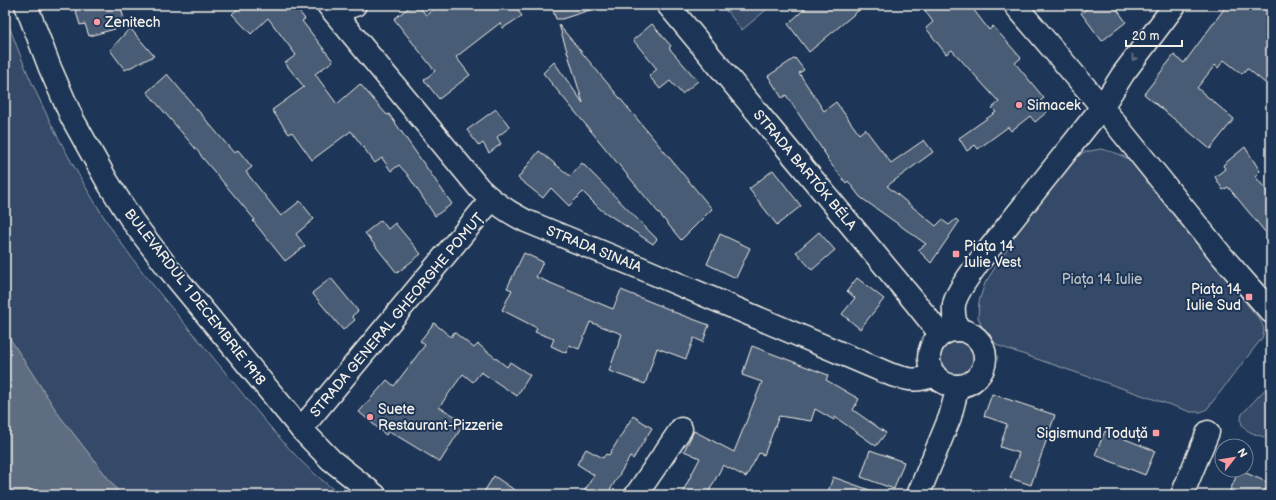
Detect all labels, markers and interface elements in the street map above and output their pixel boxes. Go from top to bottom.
place label: Zenitech [104,14,161,31]
marker: Zenitech [92,17,102,27]
scale bar [1126,22,1182,48]
text: 20 m [1132,29,1159,44]
one-way arrow [1132,54,1139,61]
place label: Simacek [1027,97,1081,114]
marker: Simacek [1014,100,1024,110]
street label: STRADA BARTÓK BÉLA [750,106,861,234]
street label: BULEVARDUL 1 DECEMBRIE 1918 [121,205,269,389]
street label: STRADA GENERAL GHEORGHE POMUȚ [306,209,488,421]
street label: STRADA SINAIA [544,222,645,276]
place label: Piața 14 Iulie Vest [964,238,1022,271]
marker: Piața 14 Iulie Vest [951,249,961,259]
park label: Piața 14 Iulie [1062,271,1142,288]
place label: Piața 14 Iulie Sud [1186,281,1241,314]
marker: Piața 14 Iulie Sud [1244,292,1254,302]
place label: Suete Restaurant-Pizzerie [378,401,503,434]
marker: Suete Restaurant-Pizzerie [365,412,375,422]
place label: Sigismund Toduță [1036,425,1148,442]
marker: Sigismund Toduță [1151,428,1161,438]
north arrow [1214,438,1254,478]
text: N [1234,446,1250,460]

